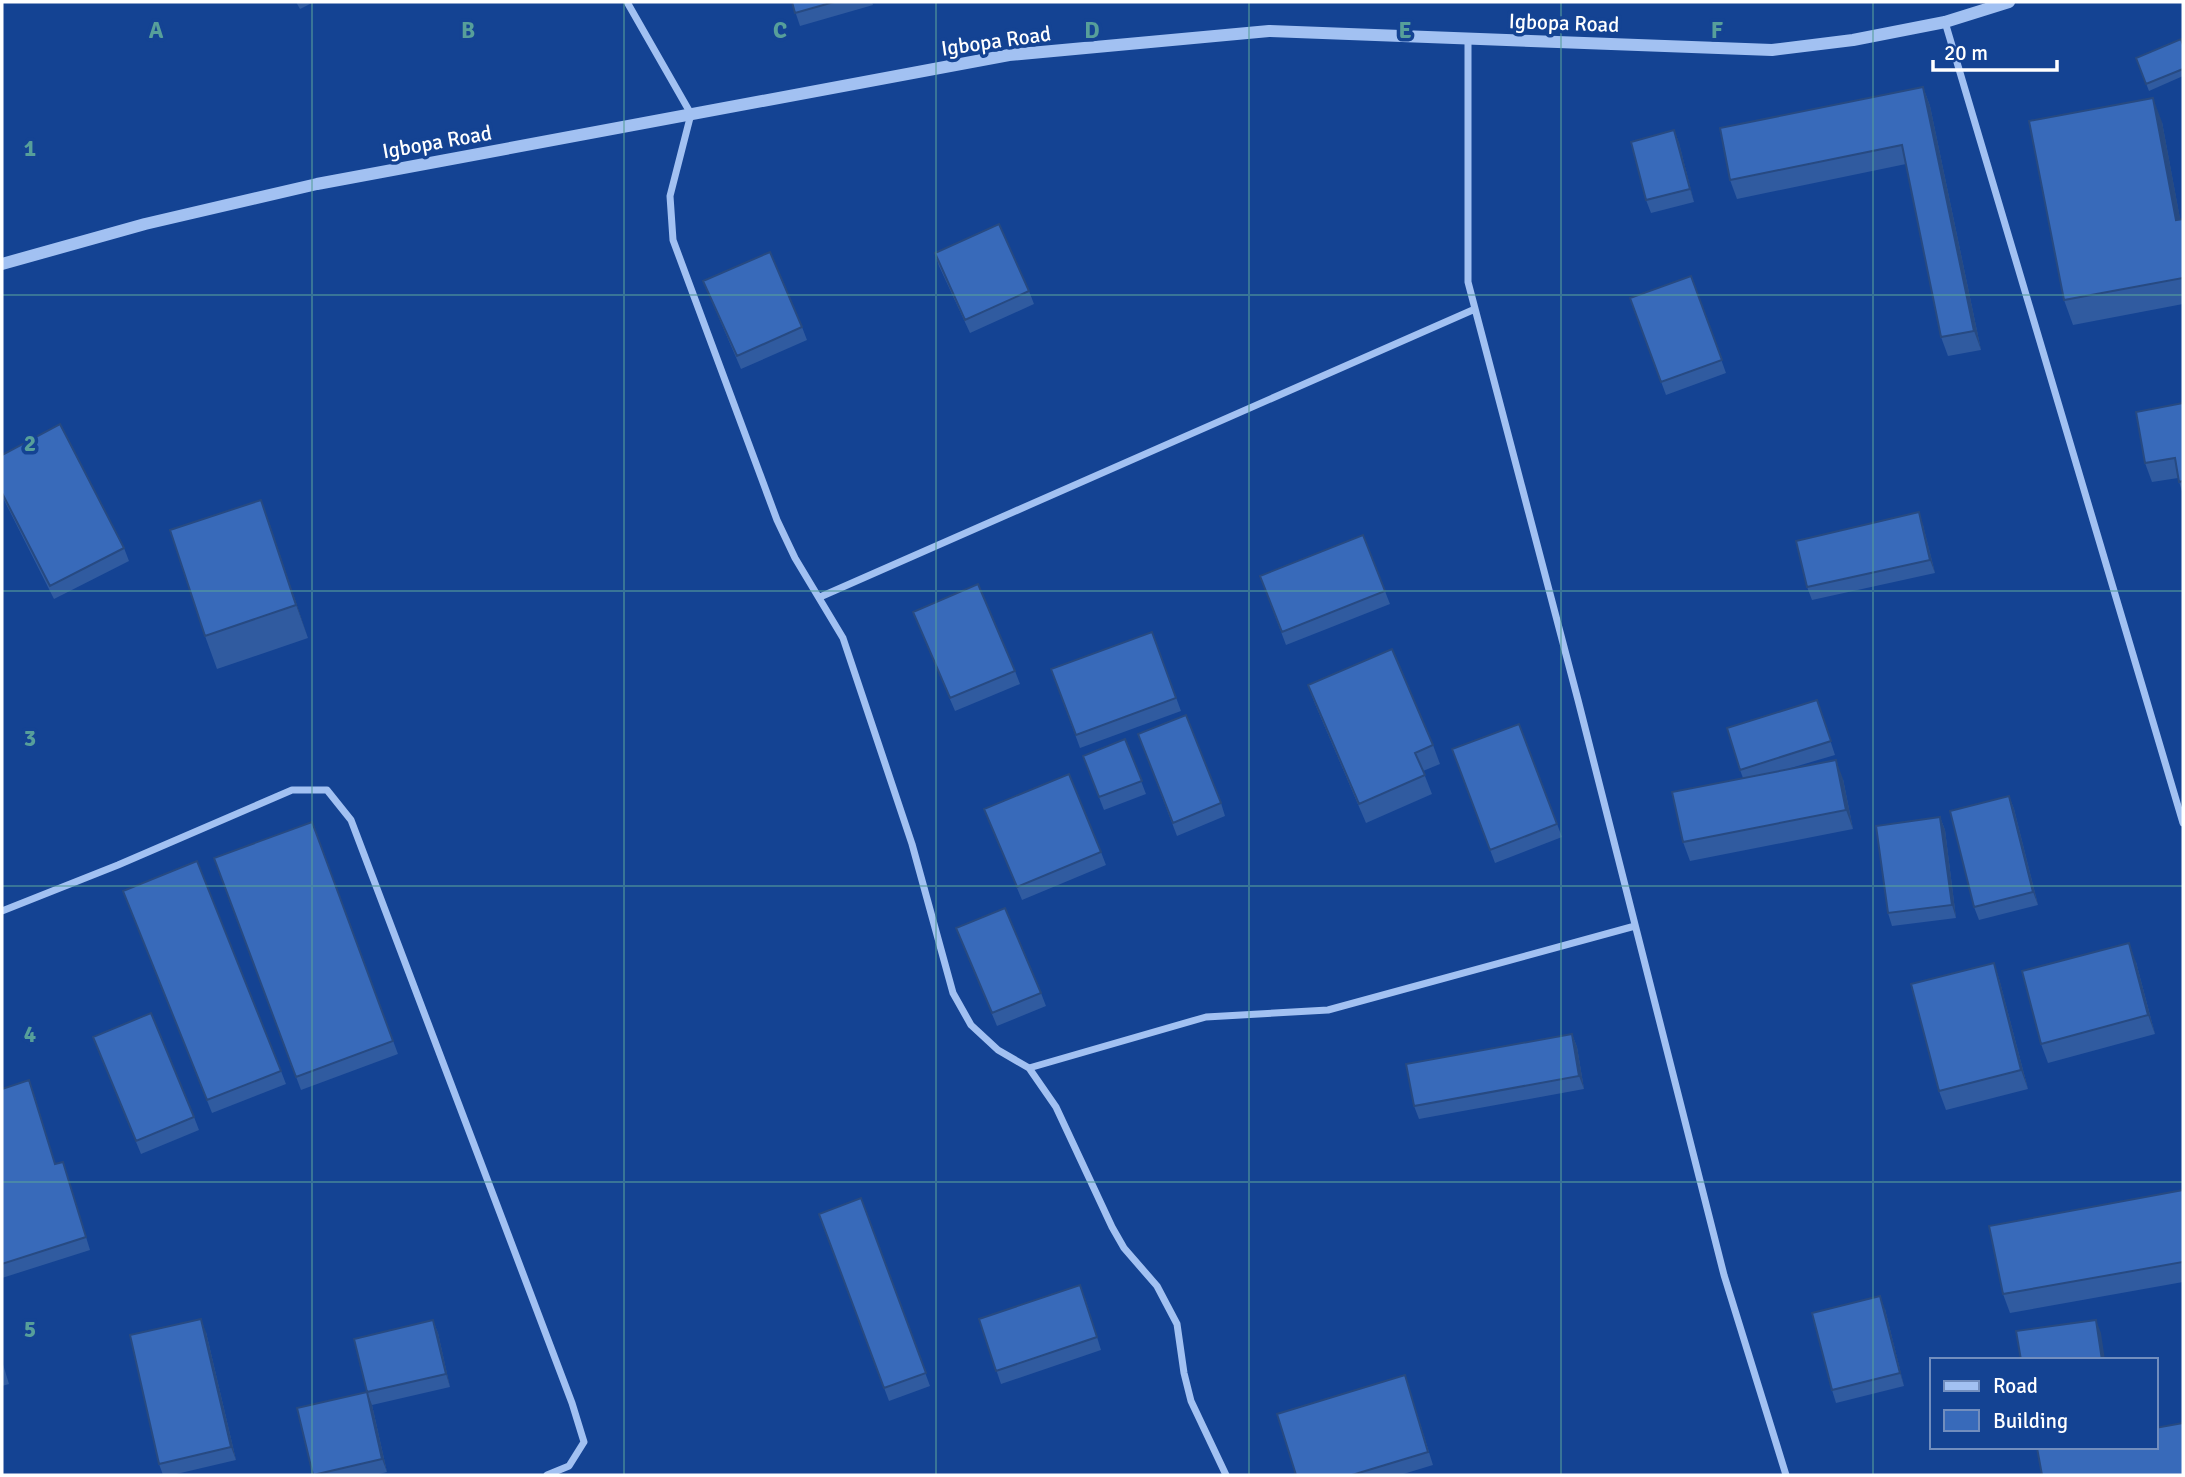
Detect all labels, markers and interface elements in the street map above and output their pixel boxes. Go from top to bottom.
street label: Igbopa Road [1508,8,1620,38]
text: A [149,16,164,45]
text: B [461,16,475,45]
text: C [773,16,787,45]
text: D [1084,16,1100,45]
text: E [1398,16,1412,45]
text: F [1711,16,1723,45]
street label: Igbopa Road [939,20,1053,62]
scale bar [1933,28,2057,72]
text: 20 m [1944,40,1988,66]
street label: Igbopa Road [380,120,494,164]
text: 1 [24,134,36,163]
text: 2 [24,429,36,458]
text: 3 [24,724,36,753]
text: 4 [24,1020,36,1049]
text: 5 [24,1315,36,1344]
legend [1930,1358,2157,1449]
text: Road [1993,1373,2038,1399]
text: Building [1993,1408,2068,1434]

